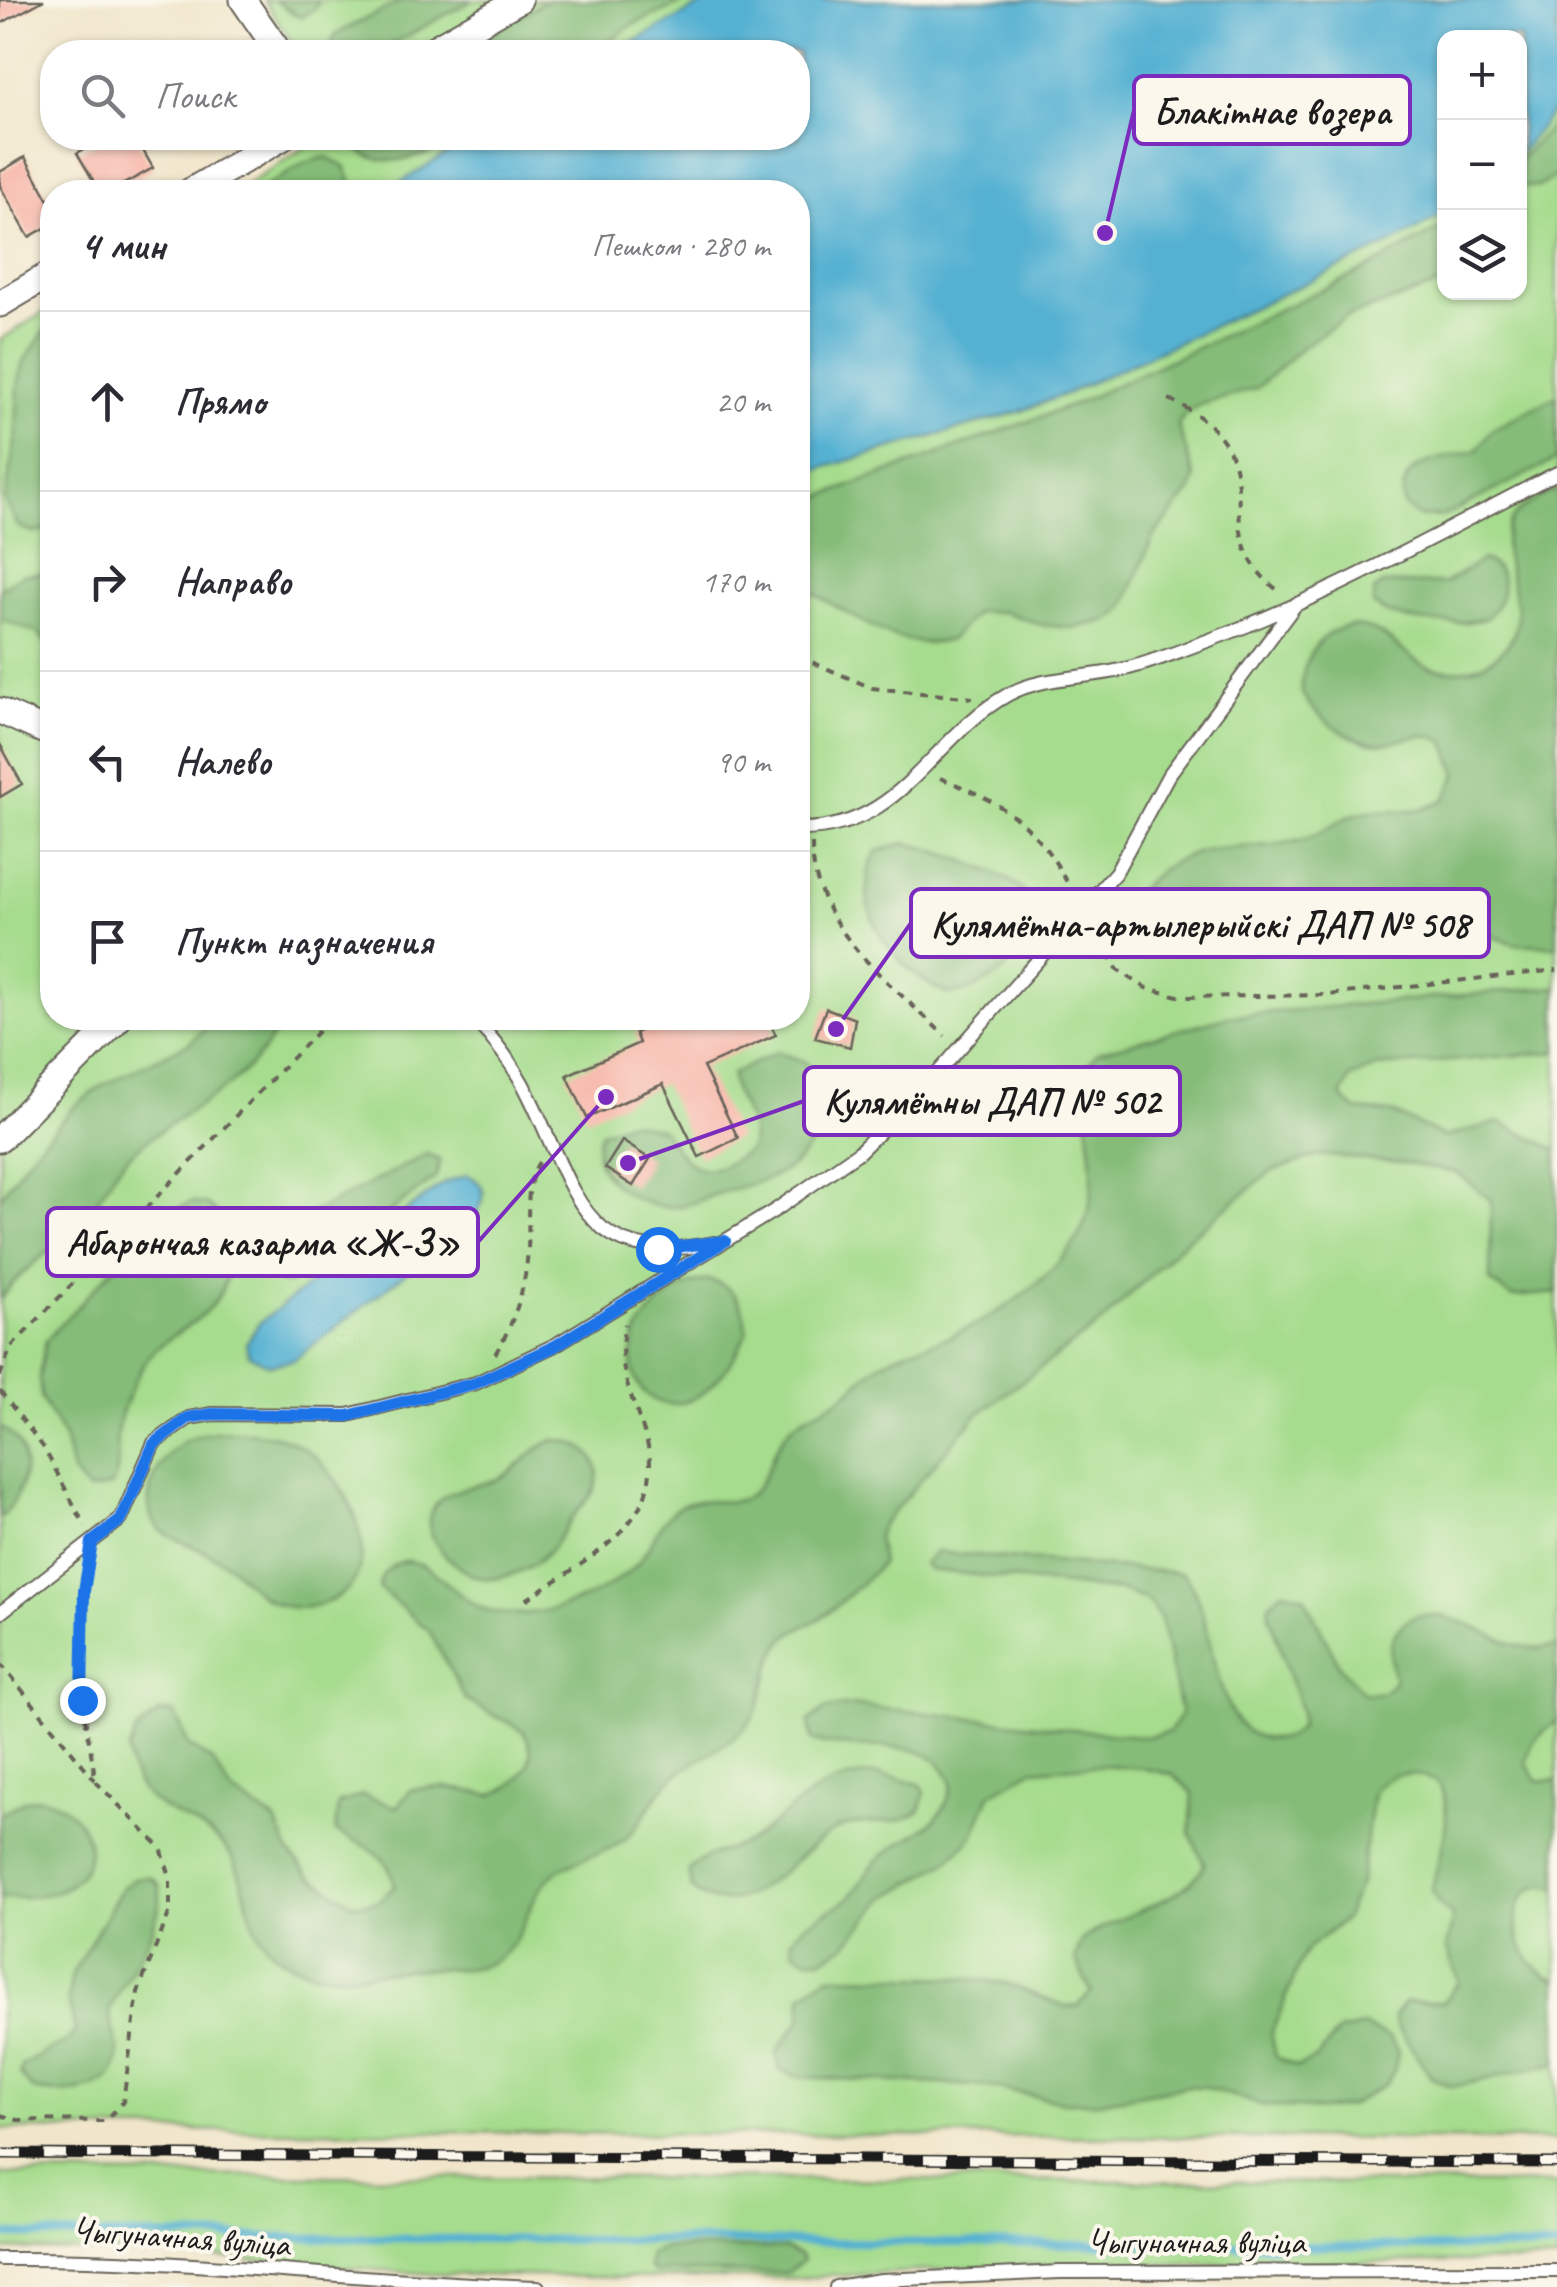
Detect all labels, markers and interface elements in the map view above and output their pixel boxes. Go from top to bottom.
map controls [1437,30,1527,300]
button: + [1437,30,1527,120]
search box [40,40,810,150]
icon: search [75,68,130,123]
text: Поиск [155,72,235,119]
callout: Блакітнае возера [1134,76,1410,144]
text: Блакітнае возера [1153,88,1393,136]
button: − [1437,120,1527,210]
button: layers [1437,210,1527,300]
text: 4 мин [80,219,165,272]
text: Пешком · 280 m [591,225,770,266]
icon: ahead [80,374,135,429]
text: Прямо [175,378,265,425]
text: 20 m [716,381,770,422]
icon: right [80,554,135,609]
text: Направо [175,558,291,605]
text: 170 m [701,561,770,602]
icon: left [80,734,135,789]
text: Налево [175,738,271,785]
text: 90 m [716,741,770,782]
callout: Кулямётна-артылерыйскі ДАП № 508 [911,889,1489,957]
text: Кулямётна-артылерыйскі ДАП № 508 [931,901,1473,948]
icon: arrive [80,914,135,969]
text: Пункт назначения [175,918,432,965]
callout: Кулямётны ДАП № 502 [804,1067,1180,1135]
text: Кулямётны ДАП № 502 [824,1078,1164,1125]
callout: Абарончая казарма «Ж-З» [47,1208,478,1276]
text: Абарончая казарма «Ж-З» [66,1219,460,1266]
route start [636,1227,682,1273]
route end [60,1678,106,1724]
street label: Чыгуначная вуліца [71,2207,294,2267]
street label: Чыгуначная вуліца [1087,2219,1308,2264]

